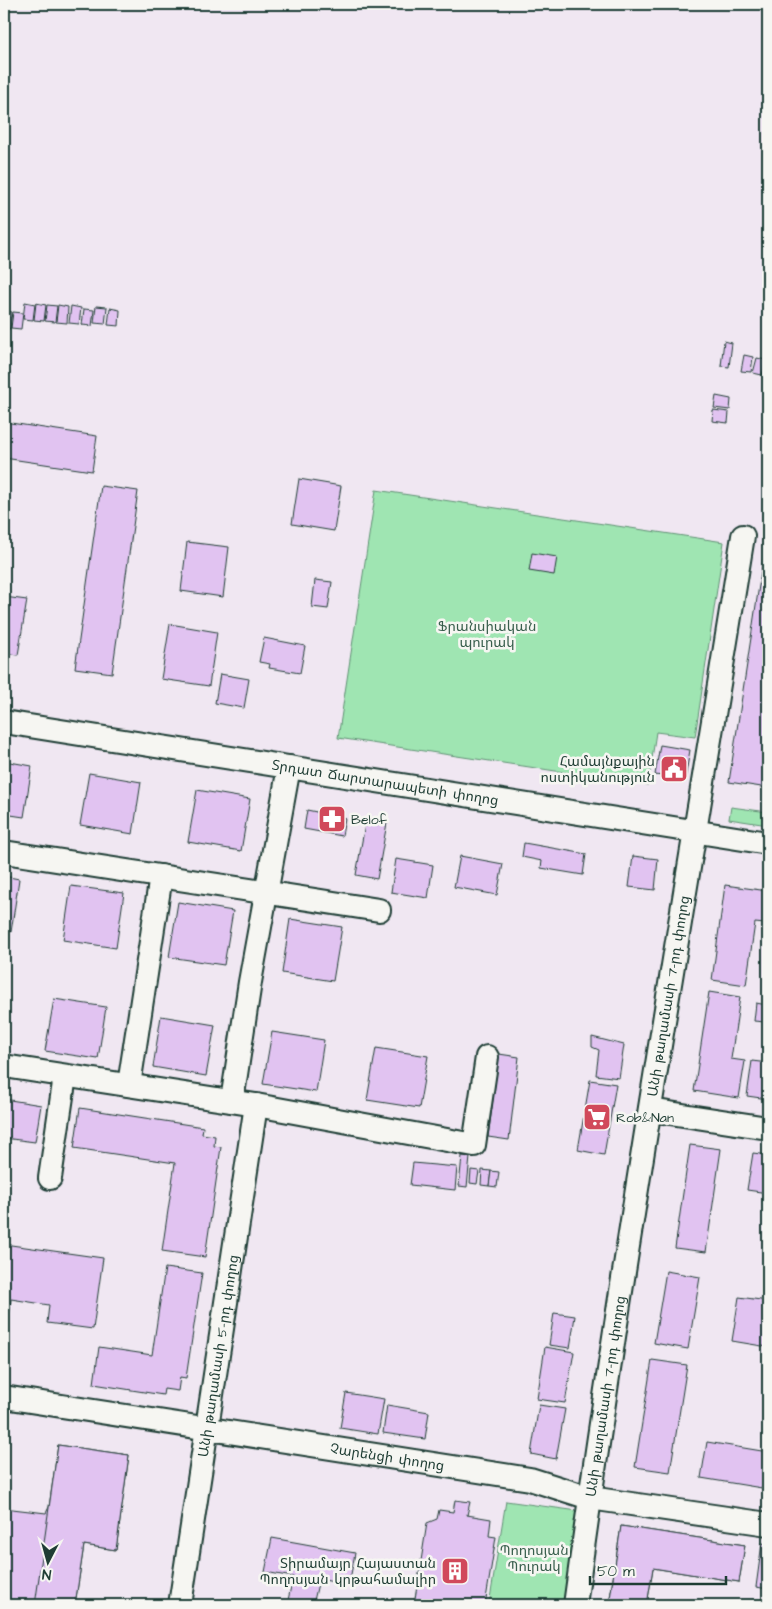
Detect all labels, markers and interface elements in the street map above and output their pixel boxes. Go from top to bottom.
park label: Ֆրանսիական պուրակ [438,617,536,653]
place label: Համայնքային ոստիկանություն [540,752,655,788]
public building icon: Համայնքային ոստիկանություն [659,754,689,784]
street label: Տրդատ Ճարտարապետի փողոց [270,756,500,811]
pharmacy icon: Belof [317,804,347,834]
place label: Belof [351,810,388,830]
street label: Անի թաղամասի 7-րդ փողոց [643,894,695,1098]
supermarket icon: Rob&Nan [582,1102,612,1132]
place label: Rob&Nan [616,1108,674,1128]
street label: Անի թաղամասի 5-րդ փողոց [194,1253,244,1459]
street label: Անի թաղամասի 7-րդ փողոց [581,1294,631,1498]
street label: Չարենցի փողոց [329,1439,446,1477]
north arrow [22,1536,72,1586]
park label: Պողոսյան Պուրակ [499,1541,569,1577]
place label: Տիրամայր Հայաստան Պողոսյան կրթահամալիր [259,1554,436,1590]
scale bar [590,1554,726,1586]
building icon: Տիրամայր Հայաստան Պողոսյան կրթահամալիր [440,1556,470,1586]
text: 50 m [597,1561,635,1582]
text: N [41,1564,52,1584]

